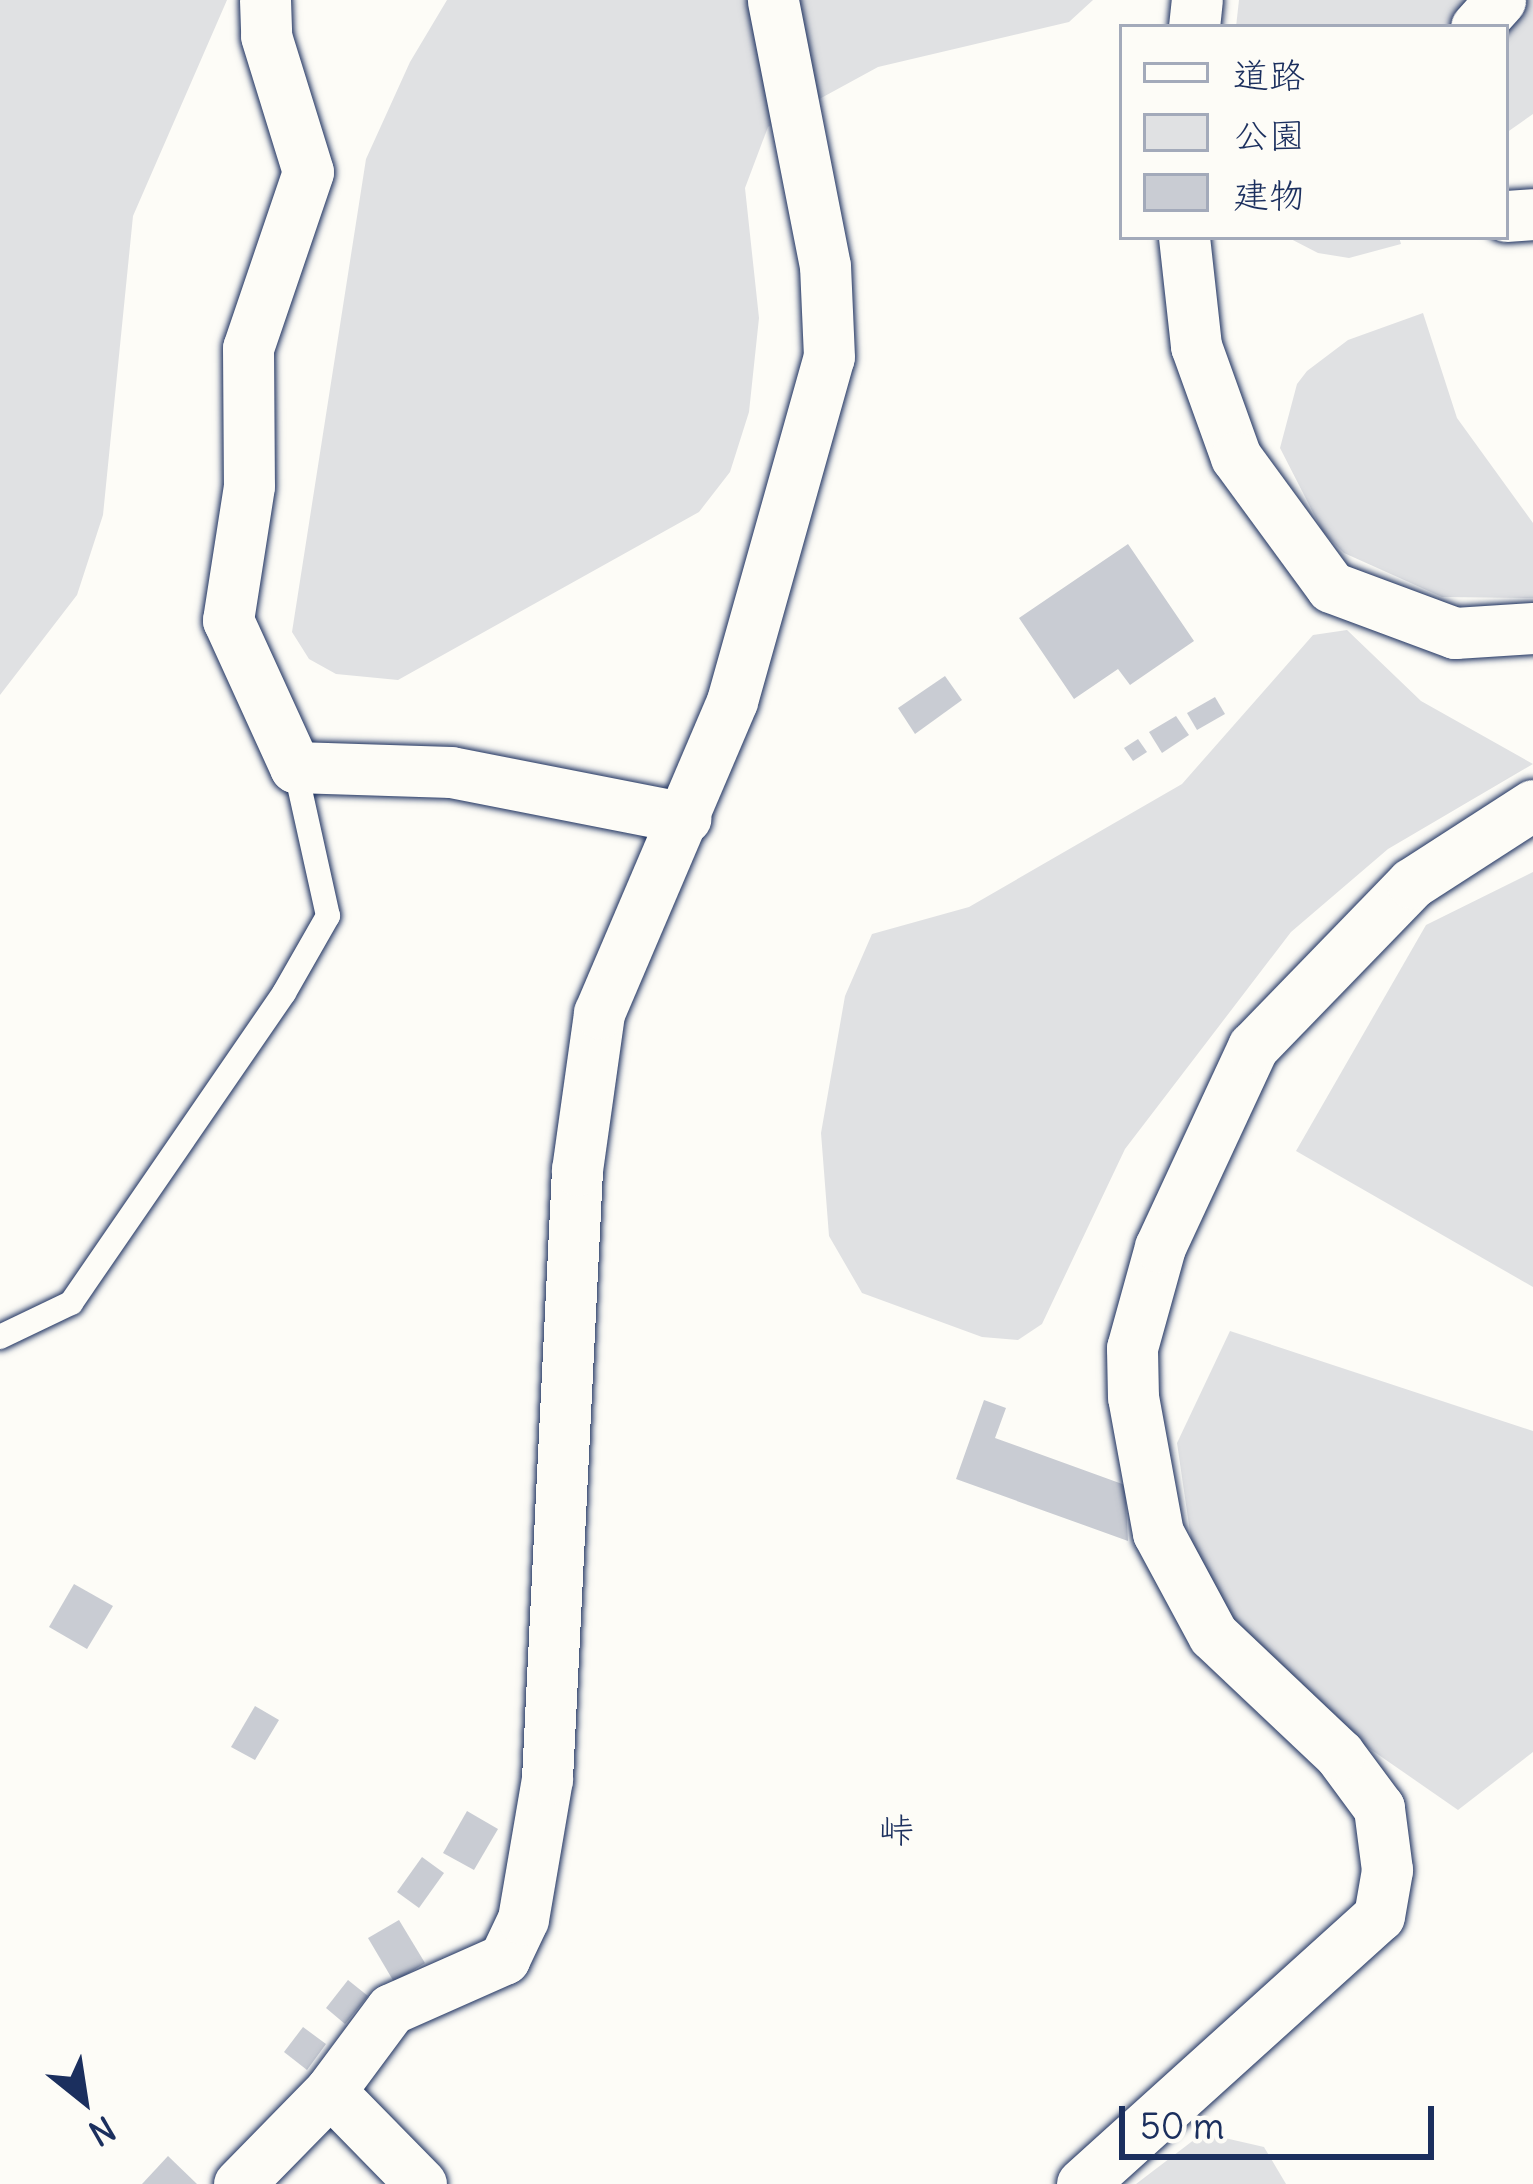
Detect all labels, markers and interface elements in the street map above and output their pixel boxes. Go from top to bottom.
legend [1119,24,1509,240]
text: 道路 [1233,53,1305,98]
text: 公園 [1233,113,1305,158]
text: 建物 [1233,173,1305,218]
district label: 峠 [878,1809,914,1853]
north arrow [24,2040,144,2160]
scale bar [1125,2082,1440,2156]
text: 50 m [1140,2104,1225,2149]
text: N [82,2107,122,2155]

